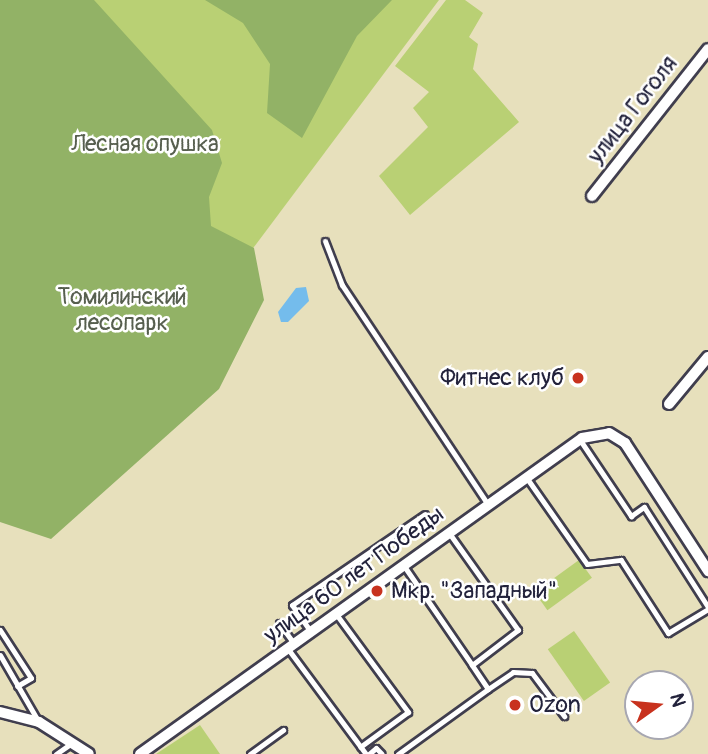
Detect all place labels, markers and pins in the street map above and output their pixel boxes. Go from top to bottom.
place label: Фитнес клуб [440,364,564,392]
marker: Фитнес клуб [570,370,586,386]
place label: Мкр. "Западный" [391,577,557,605]
marker: Мкр. "Западный" [369,583,385,599]
place label: Ozon [529,691,581,719]
marker: Ozon [507,697,523,713]

